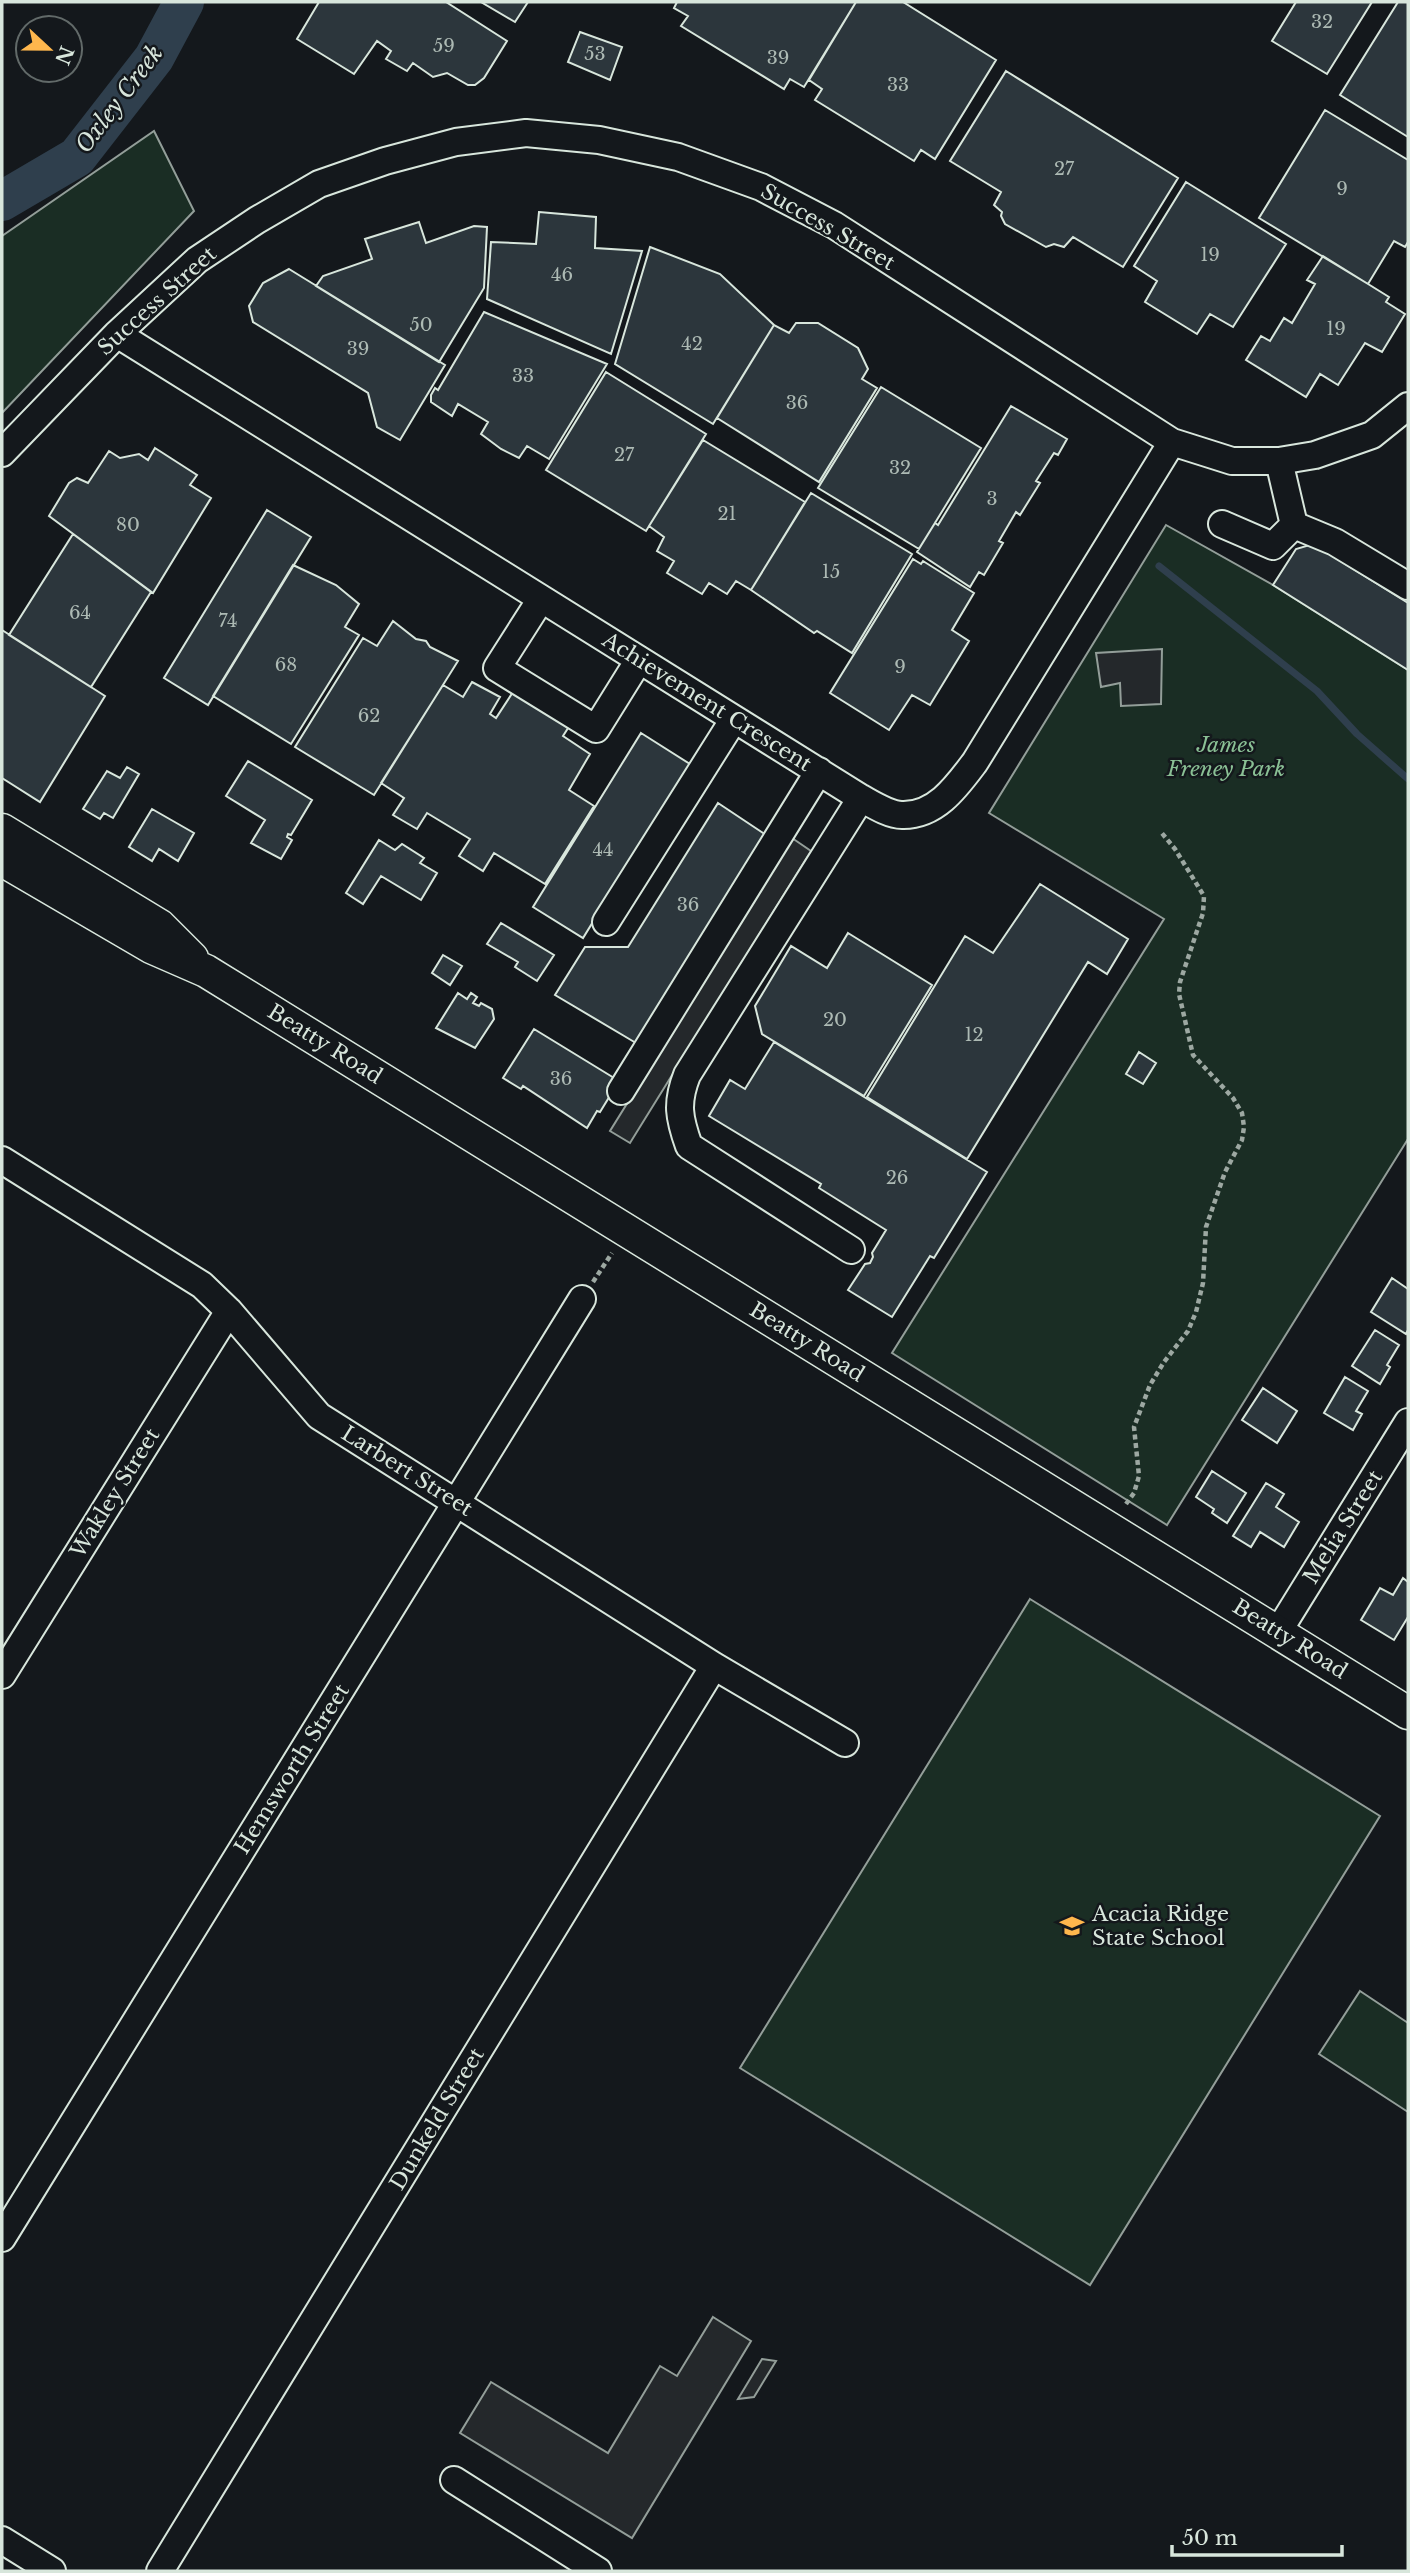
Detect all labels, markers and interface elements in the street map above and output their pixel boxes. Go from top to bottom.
house number: 32 [1311,11,1333,33]
north arrow [14,14,84,84]
house number: 59 [433,35,455,57]
water label: Oxley Creek [69,40,169,158]
text: N [50,43,78,68]
house number: 53 [584,43,606,65]
house number: 39 [767,47,789,69]
house number: 33 [887,74,909,96]
house number: 27 [1054,158,1075,180]
street label: Success Street [756,178,900,276]
house number: 9 [1336,178,1348,200]
street label: Success Street [92,241,222,361]
house number: 19 [1200,244,1220,266]
house number: 46 [551,264,573,286]
house number: 50 [409,314,433,336]
house number: 19 [1326,318,1346,340]
house number: 42 [681,333,703,355]
house number: 39 [347,338,369,360]
house number: 33 [512,365,534,387]
house number: 36 [786,392,808,414]
house number: 27 [614,444,635,466]
house number: 32 [889,457,911,479]
house number: 3 [986,488,998,510]
house number: 21 [717,503,737,525]
house number: 80 [116,514,140,536]
house number: 15 [822,561,840,583]
house number: 64 [69,602,91,624]
house number: 74 [218,610,238,632]
street label: Achievement Crescent [597,626,816,777]
house number: 68 [275,654,297,676]
house number: 9 [894,656,906,678]
house number: 62 [358,705,380,727]
park label: James Freney Park [1166,732,1285,782]
house number: 44 [592,839,614,861]
house number: 36 [677,894,699,916]
street label: Beatty Road [263,998,387,1090]
house number: 20 [823,1009,847,1031]
house number: 12 [964,1024,984,1046]
house number: 36 [550,1068,572,1090]
house number: 26 [886,1167,908,1189]
street label: Beatty Road [745,1296,869,1388]
street label: Larbert Street [337,1420,477,1522]
street label: Wakley Street [64,1423,165,1563]
street label: Melia Street [1298,1465,1388,1589]
street label: Beatty Road [1228,1593,1352,1685]
street label: Hemsworth Street [229,1679,355,1859]
place label: Acacia Ridge State School [1091,1901,1229,1951]
school or university icon: Acacia Ridge State School [1058,1912,1086,1940]
street label: Dunkeld Street [384,2043,490,2195]
scale bar [1172,2514,1342,2558]
text: 50 m [1182,2525,1238,2551]

